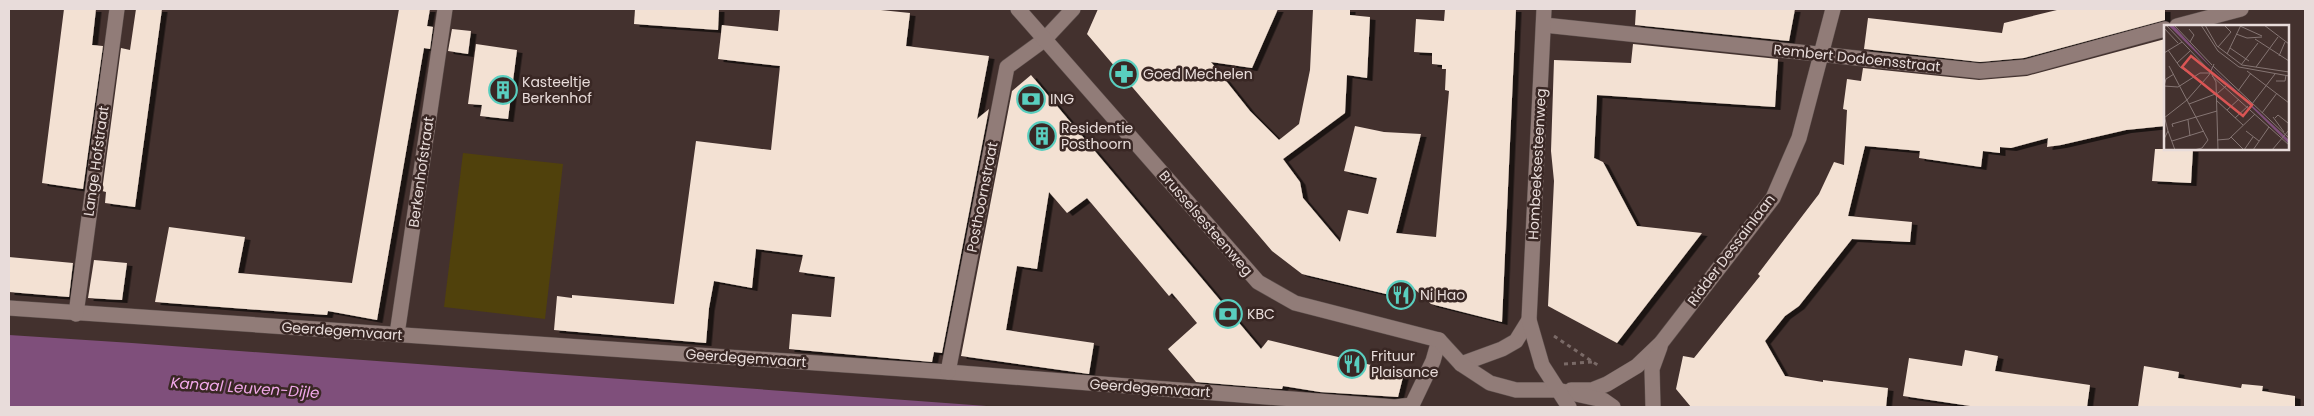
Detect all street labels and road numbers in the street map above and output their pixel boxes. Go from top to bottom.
street label: Rembert Dodoensstraat [1773,39,1941,77]
street label: Hombeeksesteenweg [1523,88,1551,240]
street label: Lange Hofstraat [78,105,114,217]
street label: Berkenhofstraat [403,115,439,229]
street label: Posthoornstraat [961,140,1003,254]
street label: Brusselsesteenweg [1155,166,1257,280]
street label: Ridder Dessainlaan [1682,190,1780,310]
street label: Geerdegemvaart [281,317,403,345]
street label: Geerdegemvaart [685,344,807,372]
street label: Geerdegemvaart [1089,374,1211,402]

